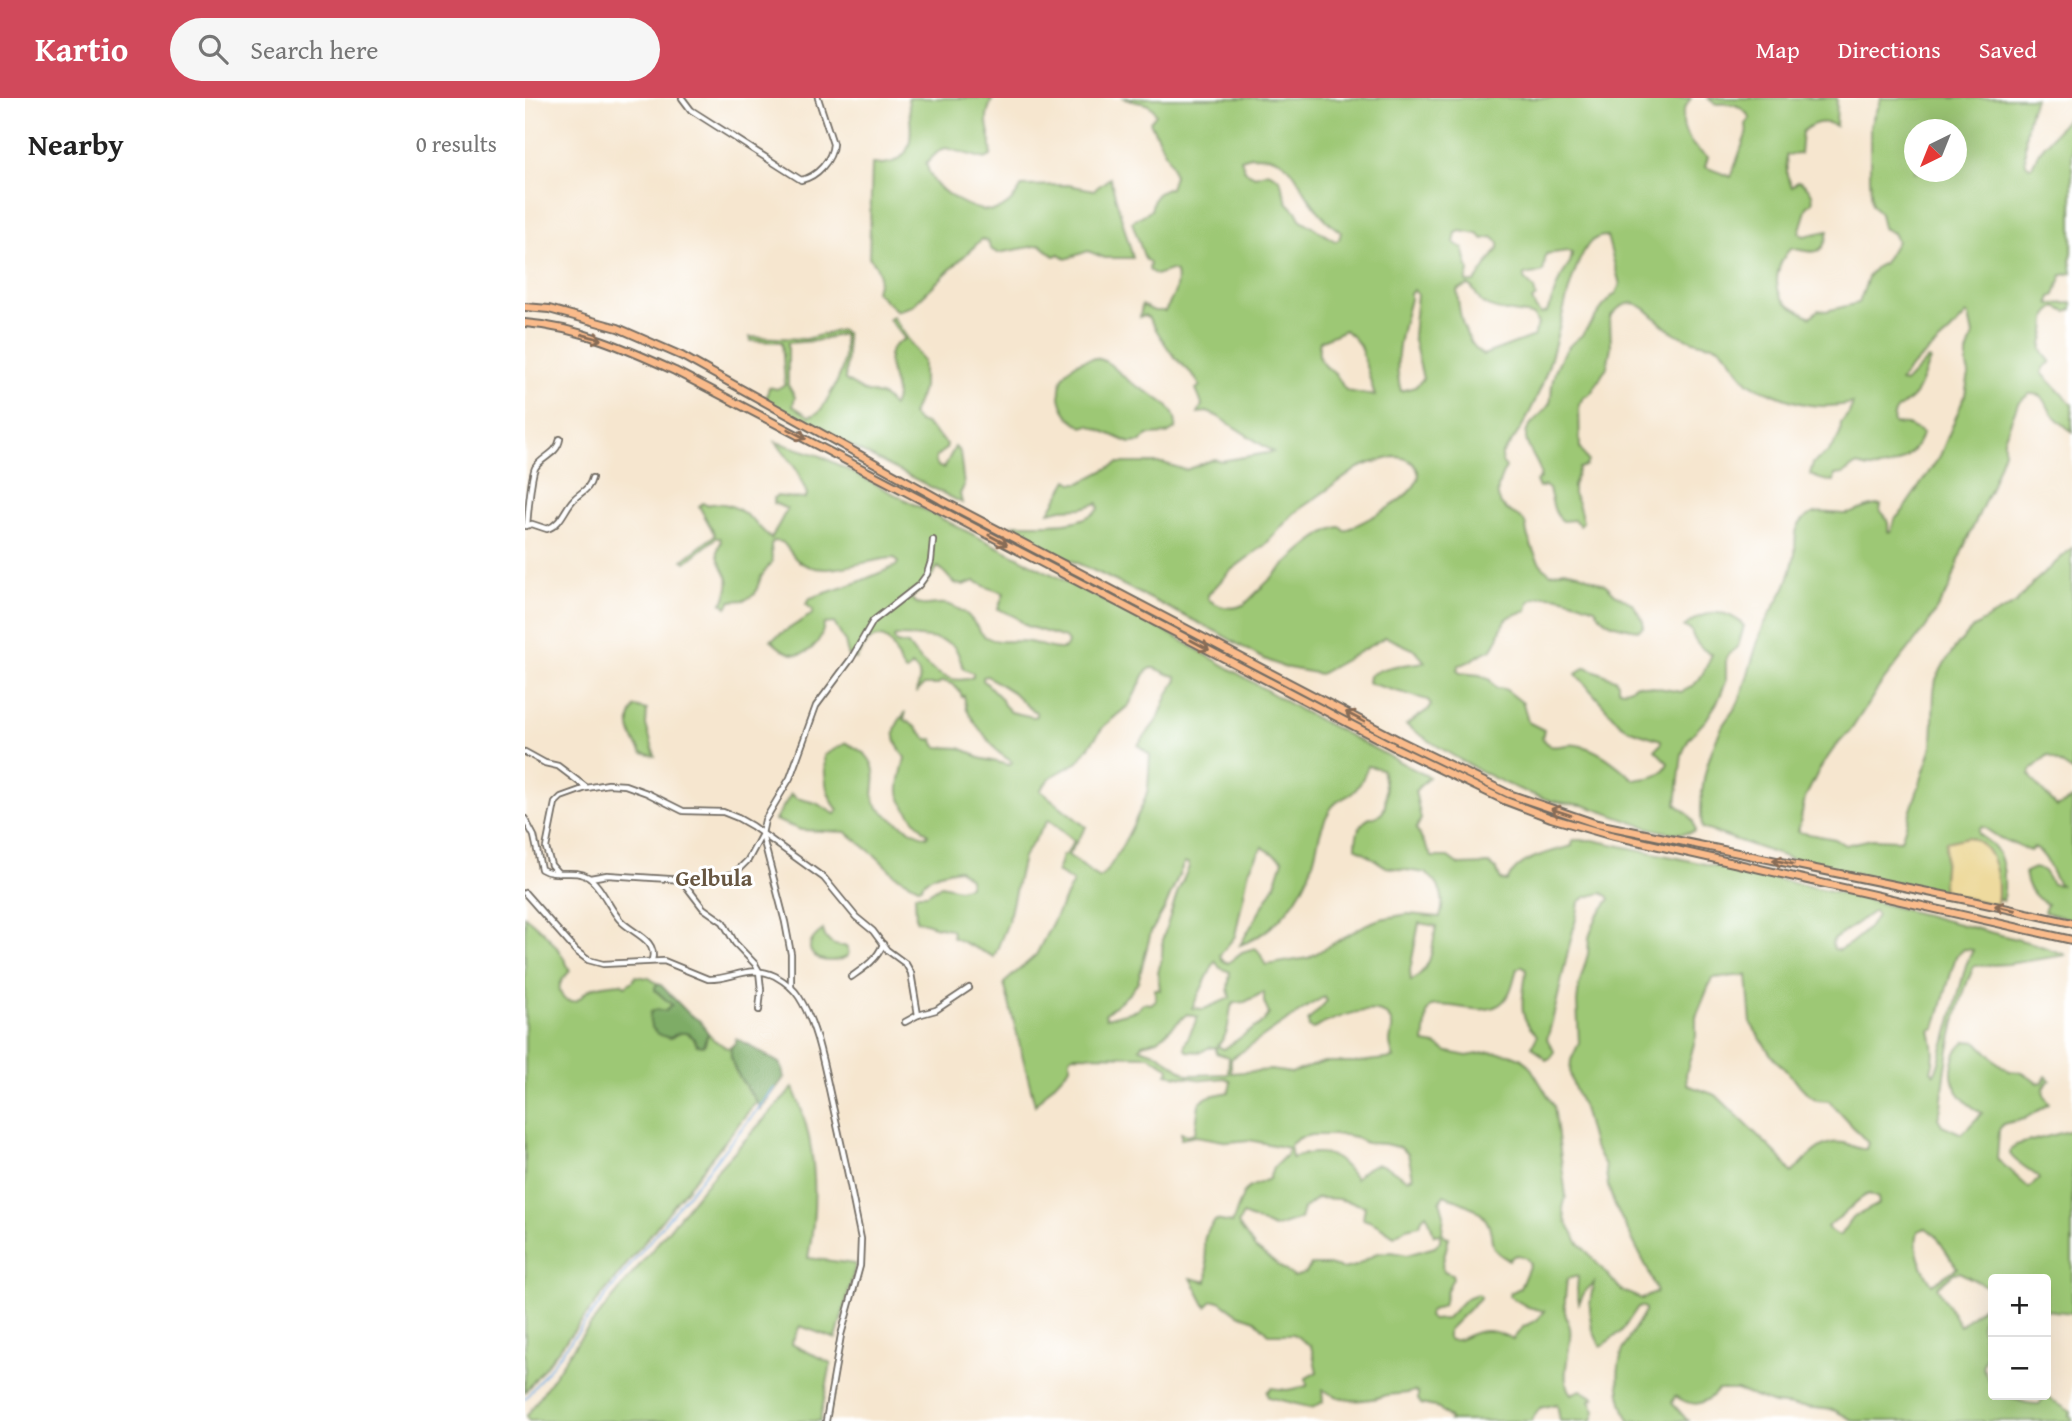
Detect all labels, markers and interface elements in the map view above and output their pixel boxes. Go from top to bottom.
search box [170,18,660,81]
text: Kartio [35,25,128,73]
icon: search [194,30,232,68]
text: Search here [250,30,379,69]
text: Map [1756,32,1800,67]
text: Directions [1838,32,1941,67]
text: Saved [1979,32,2037,67]
north arrow [1904,119,1967,182]
text: Nearby [28,122,124,166]
text: 0 results [416,127,497,160]
one-way arrow [580,331,602,344]
one-way arrow [786,428,806,442]
one-way arrow [987,534,1008,547]
one-way arrow [1189,639,1210,653]
one-way arrow [1345,710,1366,723]
one-way arrow [1550,805,1572,818]
one-way arrow [1772,854,1795,868]
district label: Gelbula [675,861,753,894]
one-way arrow [1994,901,2017,915]
map controls [1988,1274,2051,1400]
button: + [1988,1274,2051,1337]
button: − [1988,1337,2051,1400]

